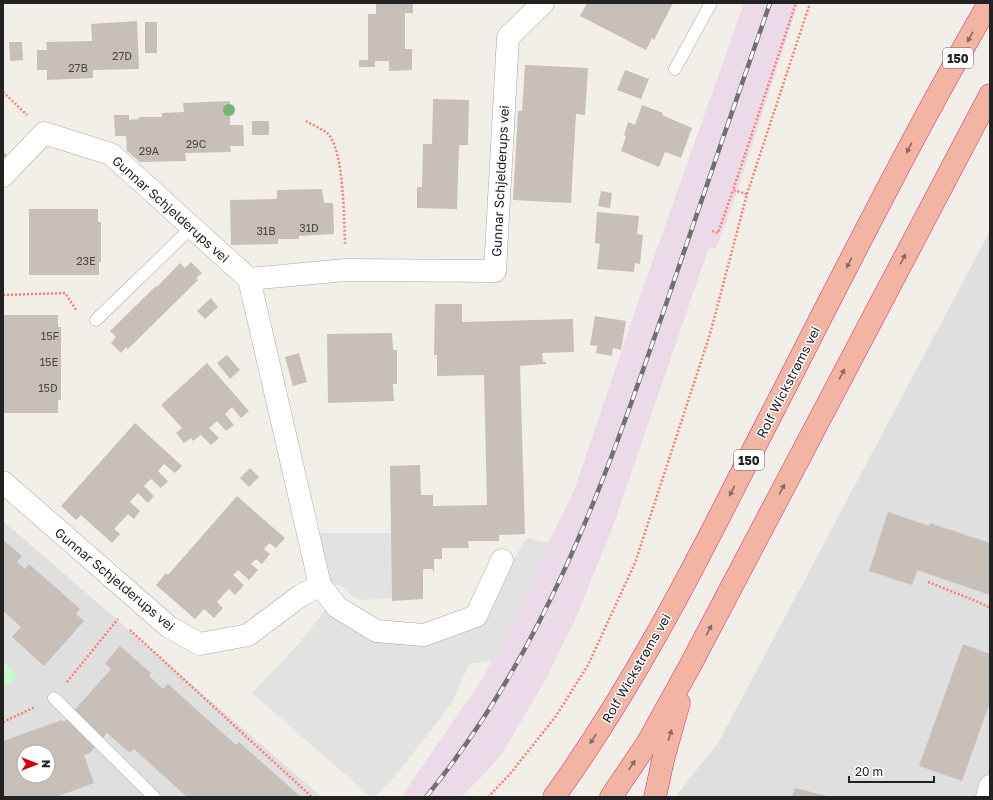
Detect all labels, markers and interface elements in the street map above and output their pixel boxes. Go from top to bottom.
one-way arrow [966,31,973,43]
road number: 150 [943,48,973,68]
house number: 27D [112,49,132,62]
house number: 27B [68,61,88,74]
street label: Gunnar Schjelderups vei [488,105,512,257]
house number: 29C [186,137,206,150]
one-way arrow [905,142,912,154]
house number: 29A [139,144,160,157]
street label: Gunnar Schjelderups vei [109,152,233,266]
house number: 31D [299,221,319,234]
house number: 31B [256,224,276,237]
house number: 23E [76,254,96,267]
one-way arrow [899,254,906,265]
one-way arrow [846,258,852,269]
street label: Rolf Wickstrøms vei [753,323,823,441]
house number: 15F [41,329,60,342]
house number: 15E [40,355,58,368]
one-way arrow [839,369,845,380]
house number: 15D [38,381,58,394]
road number: 150 [734,450,764,470]
one-way arrow [778,484,785,495]
one-way arrow [729,486,736,497]
street label: Gunnar Schjelderups vei [52,524,178,634]
street label: Rolf Wickstrøms vei [598,611,674,725]
one-way arrow [706,624,712,635]
one-way arrow [667,729,673,741]
one-way arrow [590,733,597,745]
north arrow [16,744,56,784]
scale bar [849,758,934,784]
text: N [40,760,53,768]
one-way arrow [628,760,636,770]
text: 20 m [855,764,883,779]

